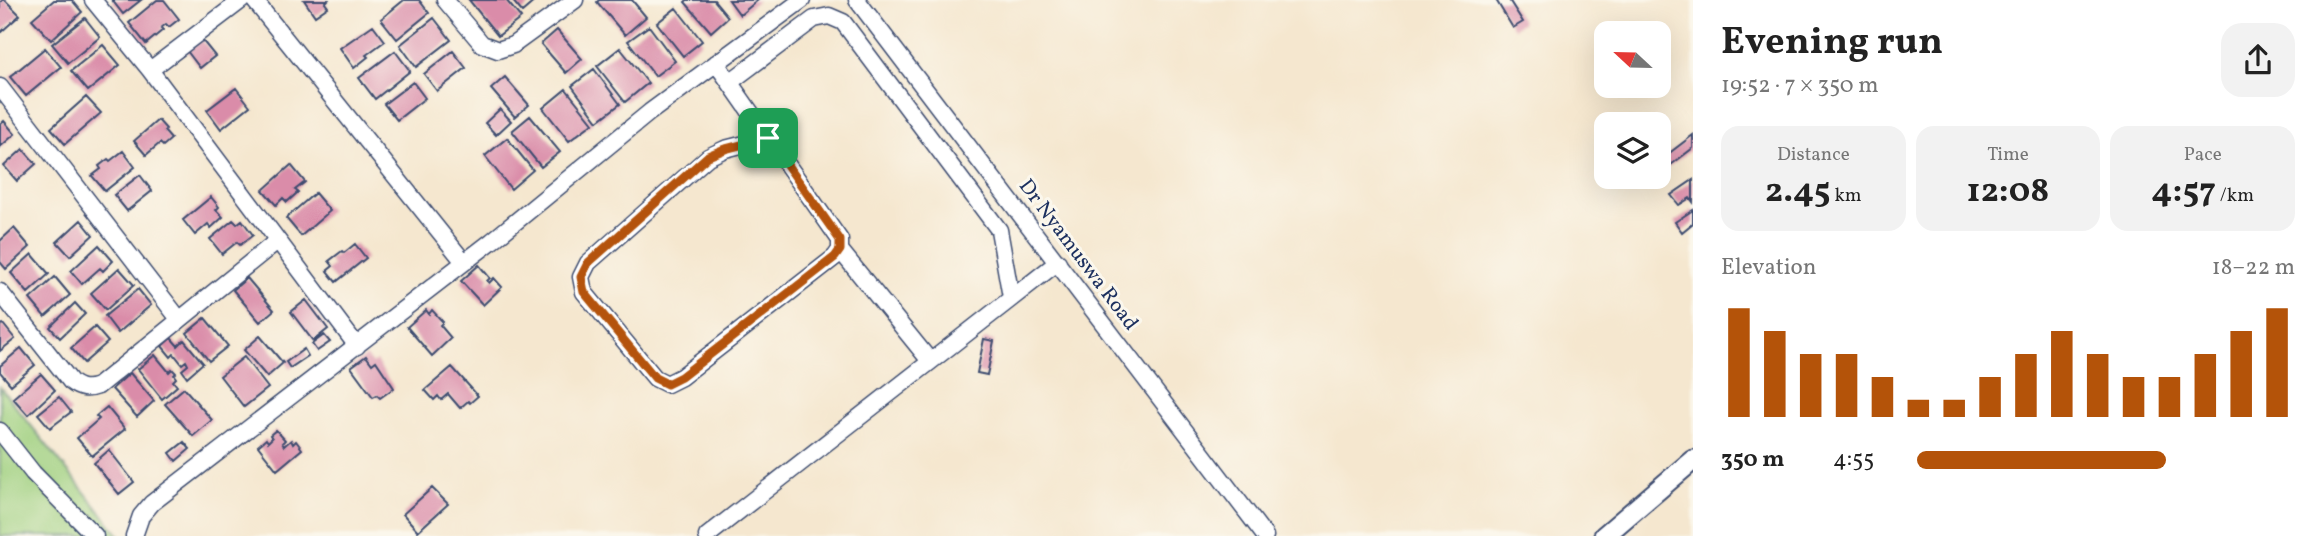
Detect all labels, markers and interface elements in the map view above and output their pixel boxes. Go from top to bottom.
text: Evening run [1721,17,1943,70]
north arrow [1594,21,1671,98]
map controls [1594,21,1671,189]
button: share [2221,23,2295,97]
text: 19:52 · 7 × 350 m [1721,70,1879,102]
pin [738,108,798,168]
button: layers [1594,112,1671,189]
icon: arrive [749,119,787,157]
text: Distance [1777,142,1850,168]
text: Time [1987,142,2029,168]
text: Pace [2184,142,2222,168]
text: 2.45 [1765,168,1831,216]
text: 12:08 [1967,168,2049,216]
text: 4:57 [2151,168,2216,216]
street label: Dr Nyamuswa Road [1011,173,1145,337]
text: km [1831,183,1862,209]
text: /km [2216,183,2254,209]
text: Elevation [1721,252,1817,284]
text: 18–22 m [2212,252,2295,284]
text: 350 m [1721,444,1785,476]
text: 4:55 [1833,444,1874,476]

